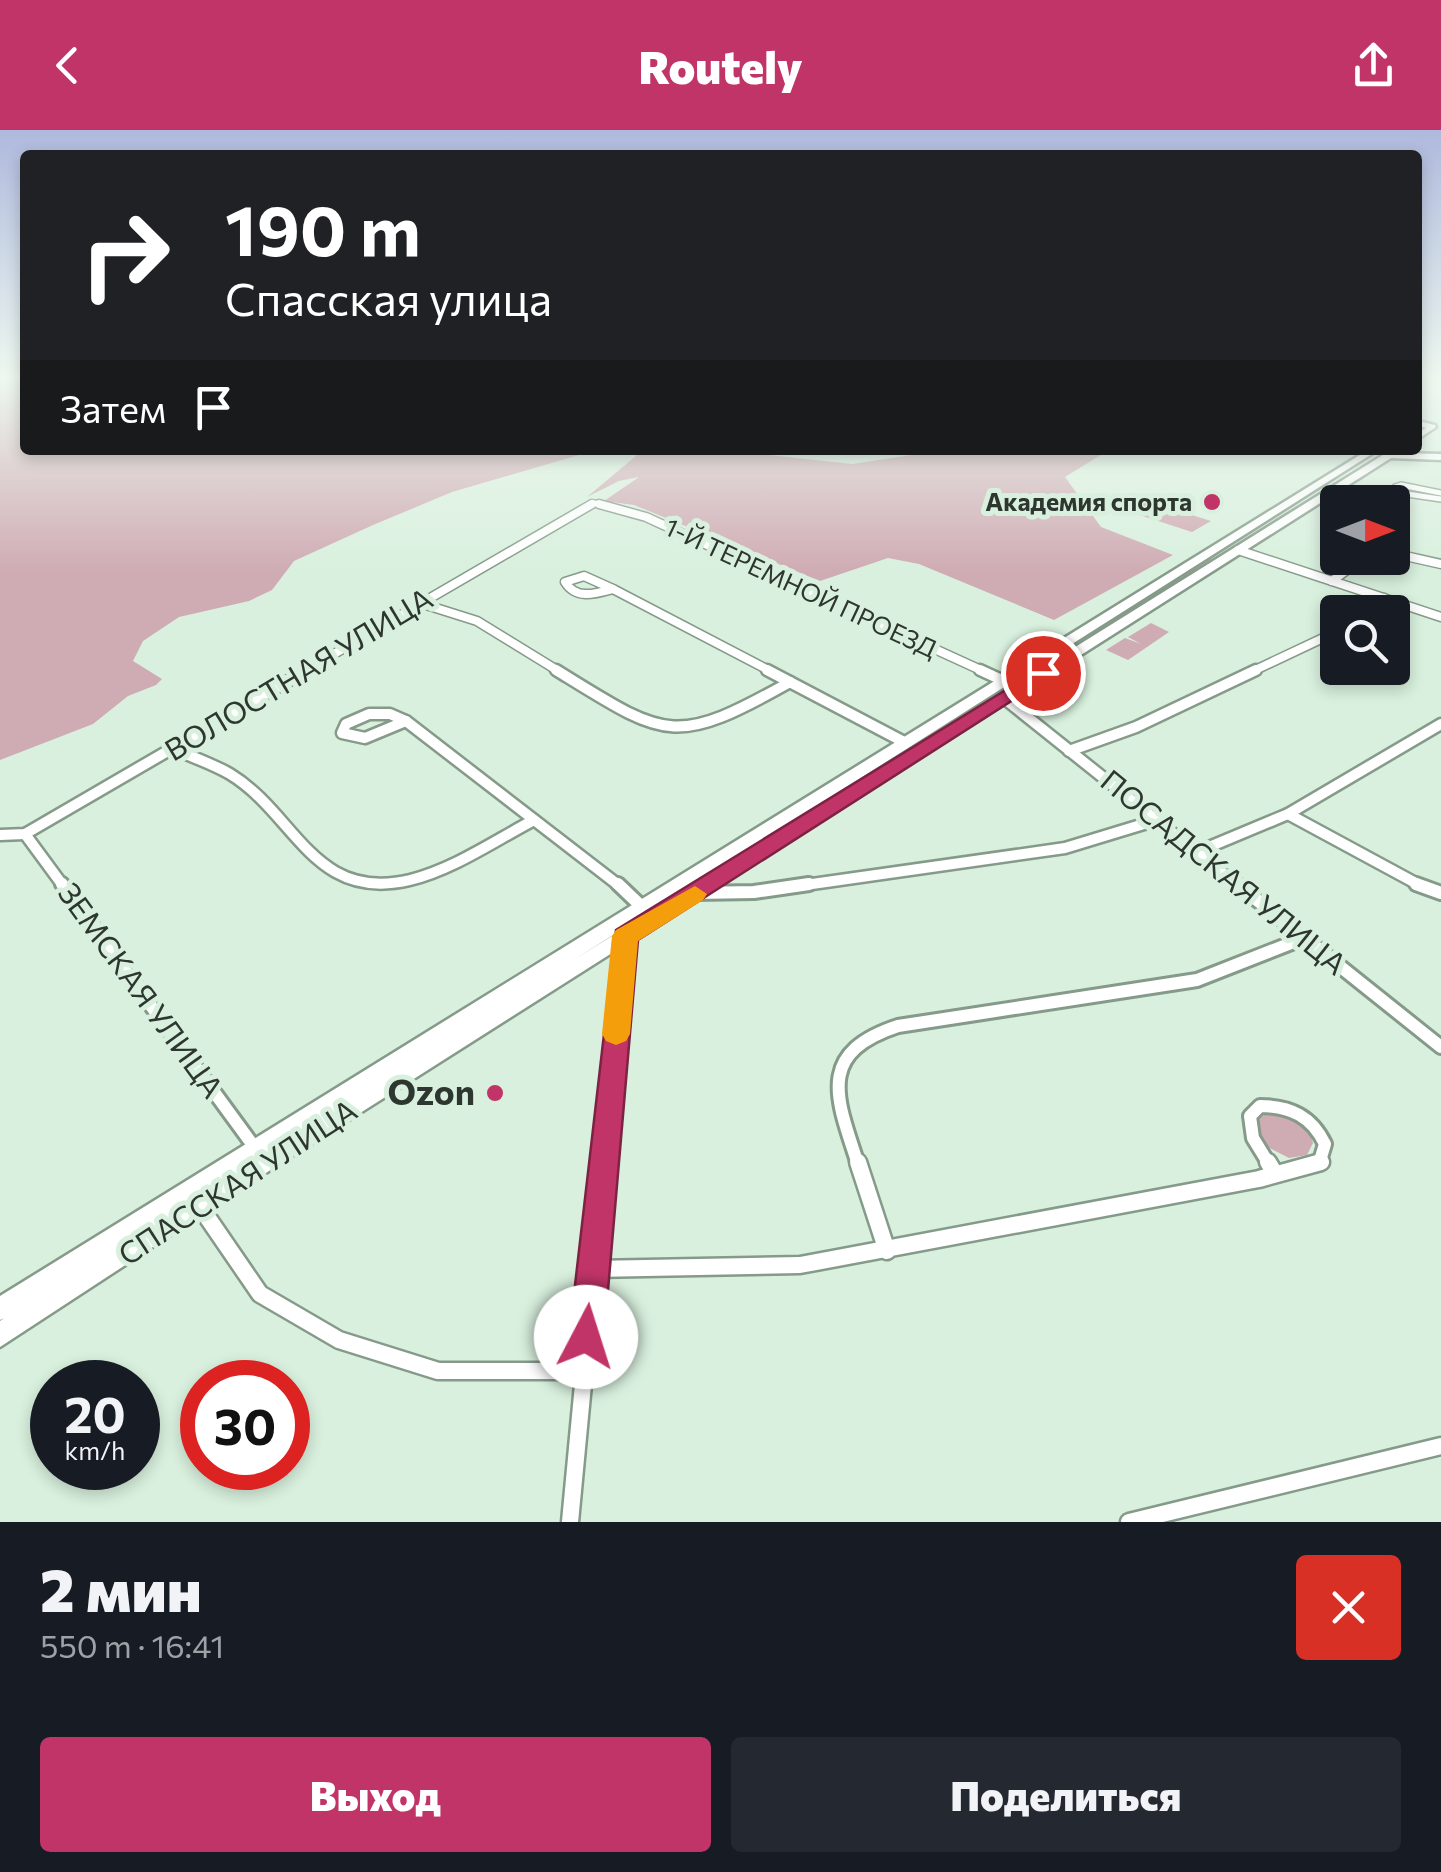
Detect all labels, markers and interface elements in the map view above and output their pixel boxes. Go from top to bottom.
icon: back [40,38,95,93]
text: Routely [639,38,802,93]
icon: share [1346,38,1401,93]
text: 190 m [225,185,421,270]
icon: right [60,190,190,320]
text: Спасская улица [225,270,552,325]
icon: arrive [186,380,241,435]
text: Затем [60,384,166,431]
north arrow [1320,485,1410,575]
map controls [1320,485,1410,685]
place label: Академия спорта [985,486,1192,516]
marker: Академия спорта [1201,491,1223,513]
street label: 1-Й ТЕРЕМНОЙ ПРОЕЗД [661,511,942,663]
street label: ВОЛОСТНАЯ УЛИЦА [157,578,438,767]
button: search [1320,595,1410,685]
pin [1001,631,1086,716]
icon: arrive [1016,646,1071,701]
street label: ПОСАДСКАЯ УЛИЦА [1094,761,1355,981]
street label: ЗЕМСКАЯ УЛИЦА [52,875,232,1104]
place label: Ozon [387,1069,475,1112]
marker: Ozon [484,1082,506,1104]
street label: СПАССКАЯ УЛИЦА [110,1090,363,1272]
position arrow [534,1285,638,1389]
speed limit sign: 30 [180,1360,310,1490]
text: 20 [64,1382,126,1443]
text: km/h [65,1435,125,1465]
text: 2 мин [40,1551,202,1624]
button: close [1296,1555,1401,1660]
text: 550 m · 16:41 [40,1625,224,1665]
button: Выход [40,1737,711,1852]
button: Поделиться [731,1737,1401,1852]

